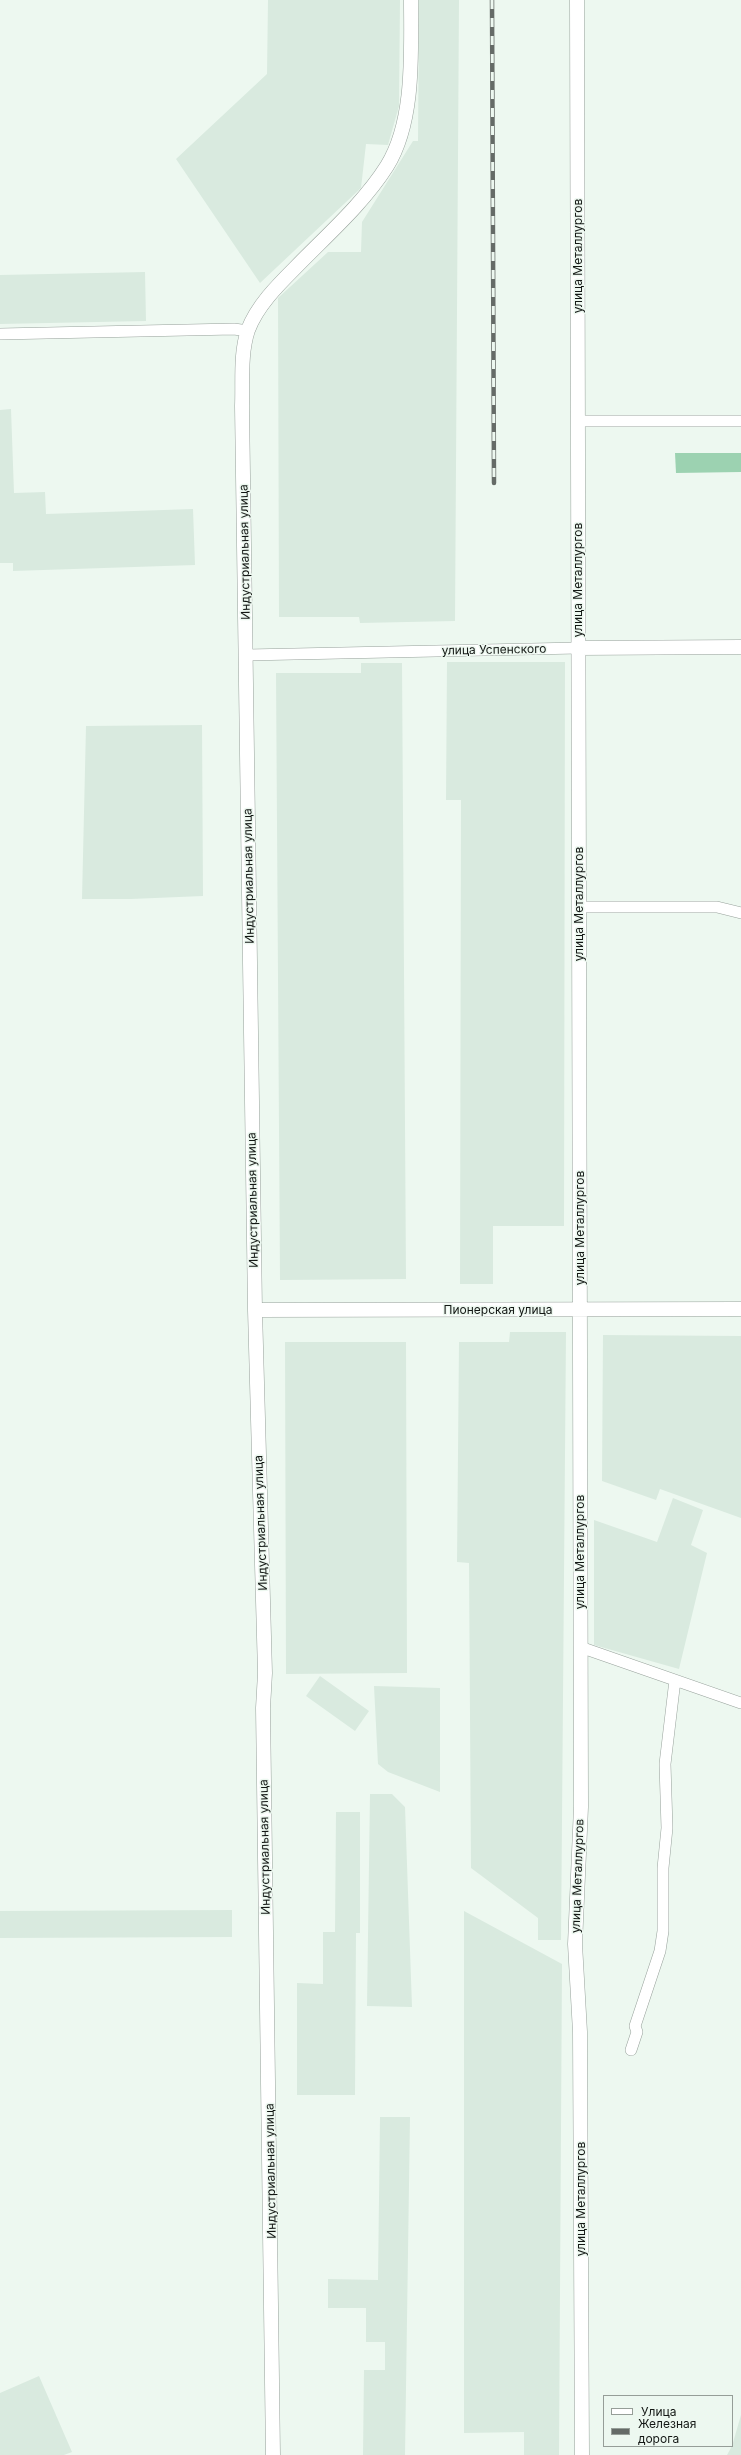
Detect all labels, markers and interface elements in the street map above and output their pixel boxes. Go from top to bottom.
street label: улица Металлургов [571,199,585,313]
street label: Индустриальная улица [237,484,253,620]
street label: улица Металлургов [571,523,585,637]
street label: улица Успенского [442,642,546,658]
street label: Индустриальная улица [241,808,257,944]
street label: улица Металлургов [572,847,586,961]
street label: Индустриальная улица [245,1132,261,1268]
street label: улица Металлургов [573,1171,587,1285]
street label: Пионерская улица [444,1303,552,1317]
street label: Индустриальная улица [251,1455,271,1591]
street label: улица Металлургов [573,1495,587,1609]
street label: Индустриальная улица [257,1779,273,1915]
street label: улица Металлургов [569,1819,587,1933]
street label: Индустриальная улица [263,2103,279,2239]
street label: улица Металлургов [574,2142,588,2256]
legend [603,2395,733,2447]
text: Улица [641,2404,676,2419]
text: Железная дорога [638,2416,696,2446]

